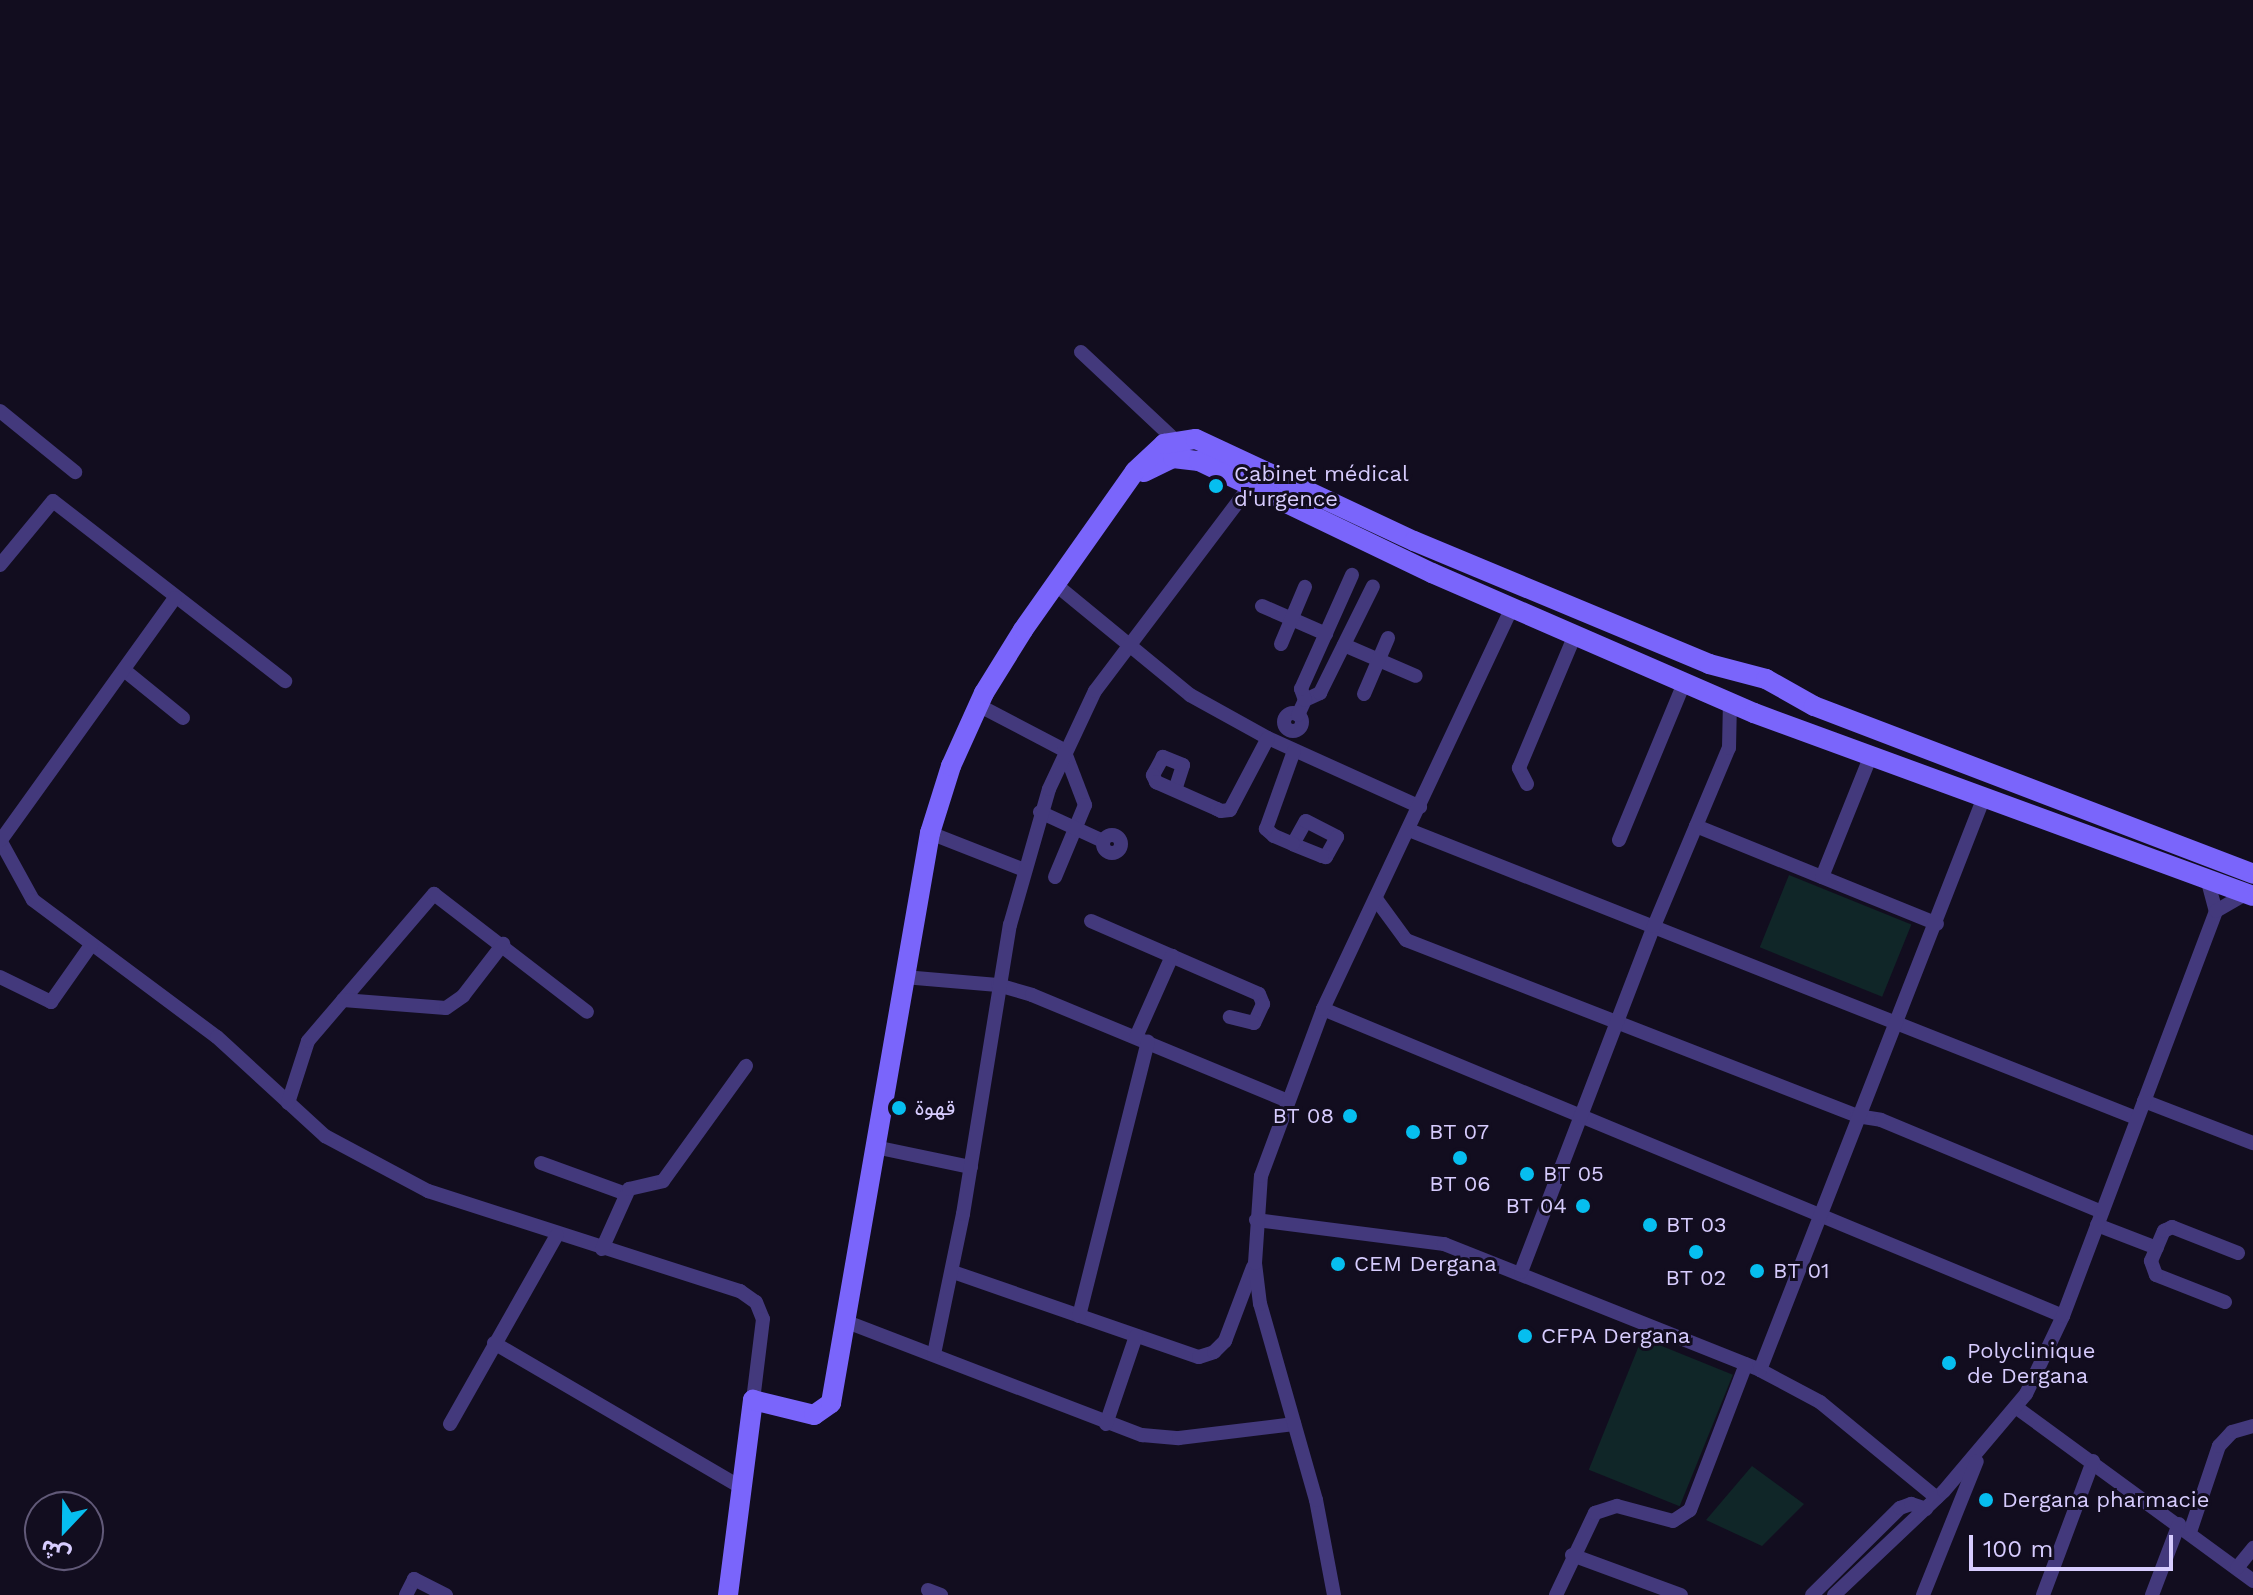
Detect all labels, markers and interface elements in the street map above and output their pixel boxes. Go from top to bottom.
place label: Cabinet médical d'urgence [1234,460,1409,512]
marker: Cabinet médical d'urgence [1205,475,1227,497]
place label: قهوة [915,1095,955,1121]
marker: قهوة [890,1099,908,1117]
place label: BT 08 [1272,1103,1334,1129]
marker: BT 08 [1341,1107,1359,1125]
place label: BT 07 [1429,1119,1490,1145]
marker: BT 07 [1404,1123,1422,1141]
marker: BT 06 [1451,1149,1469,1167]
place label: BT 05 [1543,1161,1604,1187]
marker: BT 05 [1518,1165,1536,1183]
place label: BT 06 [1429,1171,1491,1197]
place label: BT 04 [1505,1193,1567,1219]
marker: BT 04 [1574,1197,1592,1215]
place label: BT 03 [1666,1212,1727,1238]
marker: BT 03 [1641,1216,1659,1234]
marker: BT 02 [1687,1243,1705,1261]
place label: CEM Dergana [1354,1251,1497,1277]
marker: CEM Dergana [1329,1255,1347,1273]
place label: BT 01 [1773,1258,1830,1284]
marker: BT 01 [1748,1262,1766,1280]
place label: BT 02 [1665,1265,1727,1291]
place label: CFPA Dergana [1541,1323,1691,1349]
marker: CFPA Dergana [1516,1327,1534,1345]
place label: Polyclinique de Dergana [1967,1337,2095,1388]
marker: Polyclinique de Dergana [1938,1352,1960,1374]
place label: Dergana pharmacie [2002,1487,2210,1513]
north arrow [24,1491,104,1571]
marker: Dergana pharmacie [1977,1491,1995,1509]
scale bar [1973,1519,2177,1569]
text: ش [37,1535,74,1569]
text: 100 m [1983,1535,2053,1563]

